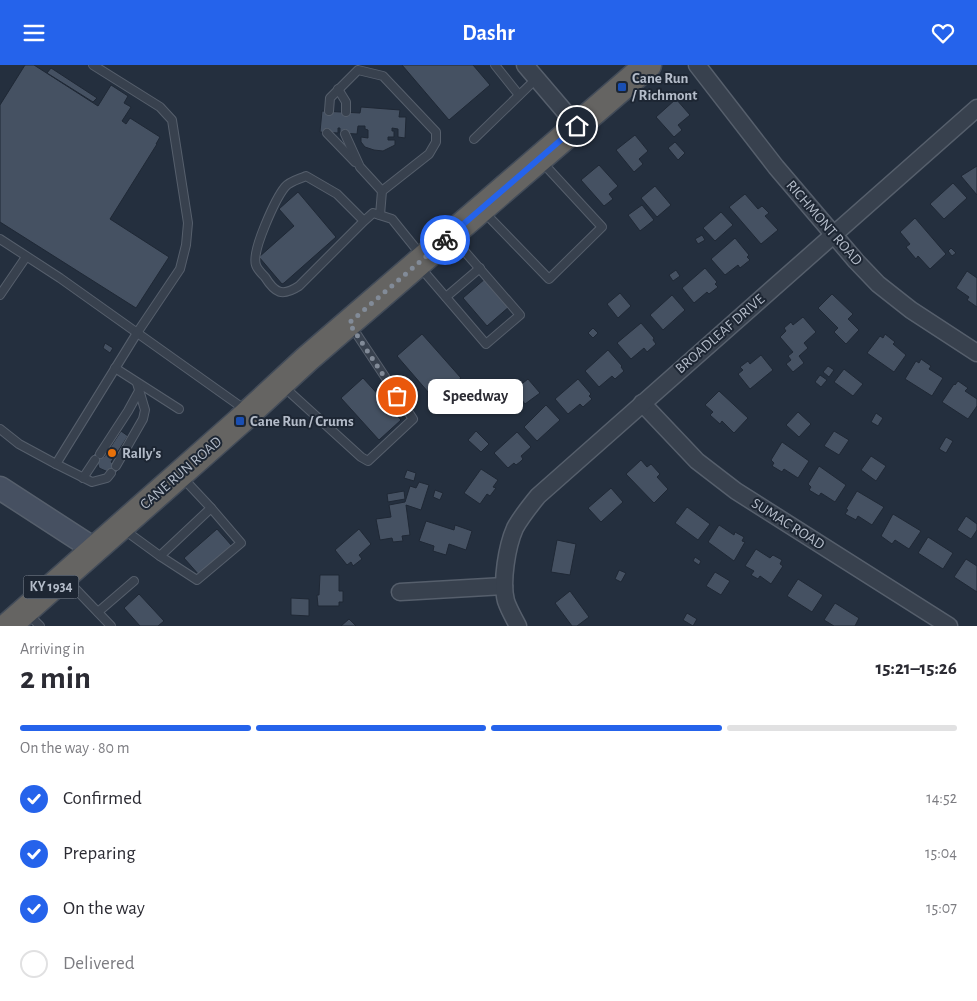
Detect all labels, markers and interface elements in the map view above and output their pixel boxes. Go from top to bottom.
icon: menu [20,19,48,47]
icon: heart [929,19,957,47]
text: Dashr [462,22,515,44]
place label: Cane Run / Richmont [631,71,697,103]
marker: Cane Run / Richmont [616,81,628,93]
pin [556,105,598,147]
icon: home [563,112,591,140]
street label: RICHMONT ROAD [783,178,865,269]
courier [420,215,470,265]
icon: bike [431,226,459,254]
street label: BROADLEAF DRIVE [673,291,767,377]
pin [376,375,418,417]
callout: Speedway [427,379,522,413]
icon: bag [383,382,411,410]
text: Speedway [443,388,508,404]
place label: Cane Run / Crums [250,414,354,429]
marker: Cane Run / Crums [234,415,246,427]
street label: CANE RUN ROAD [137,434,225,512]
place label: Rally's [122,446,161,461]
marker: Rally's [106,447,118,459]
street label: SUMAC ROAD [749,496,827,552]
road number: KY 1934 [23,576,78,599]
text: Arriving in [20,641,85,657]
text: 15:21–15:26 [876,659,957,678]
text: 2 min [20,662,91,694]
text: On the way · 80 m [20,740,129,756]
icon: check [20,785,48,813]
text: Confirmed [63,789,142,808]
text: 14:52 [926,790,957,806]
icon: check [20,840,48,868]
text: Preparing [63,844,136,863]
text: 15:04 [925,845,957,861]
icon: check [20,895,48,923]
text: On the way [63,899,145,918]
text: 15:07 [926,900,957,916]
text: Delivered [63,954,135,973]

